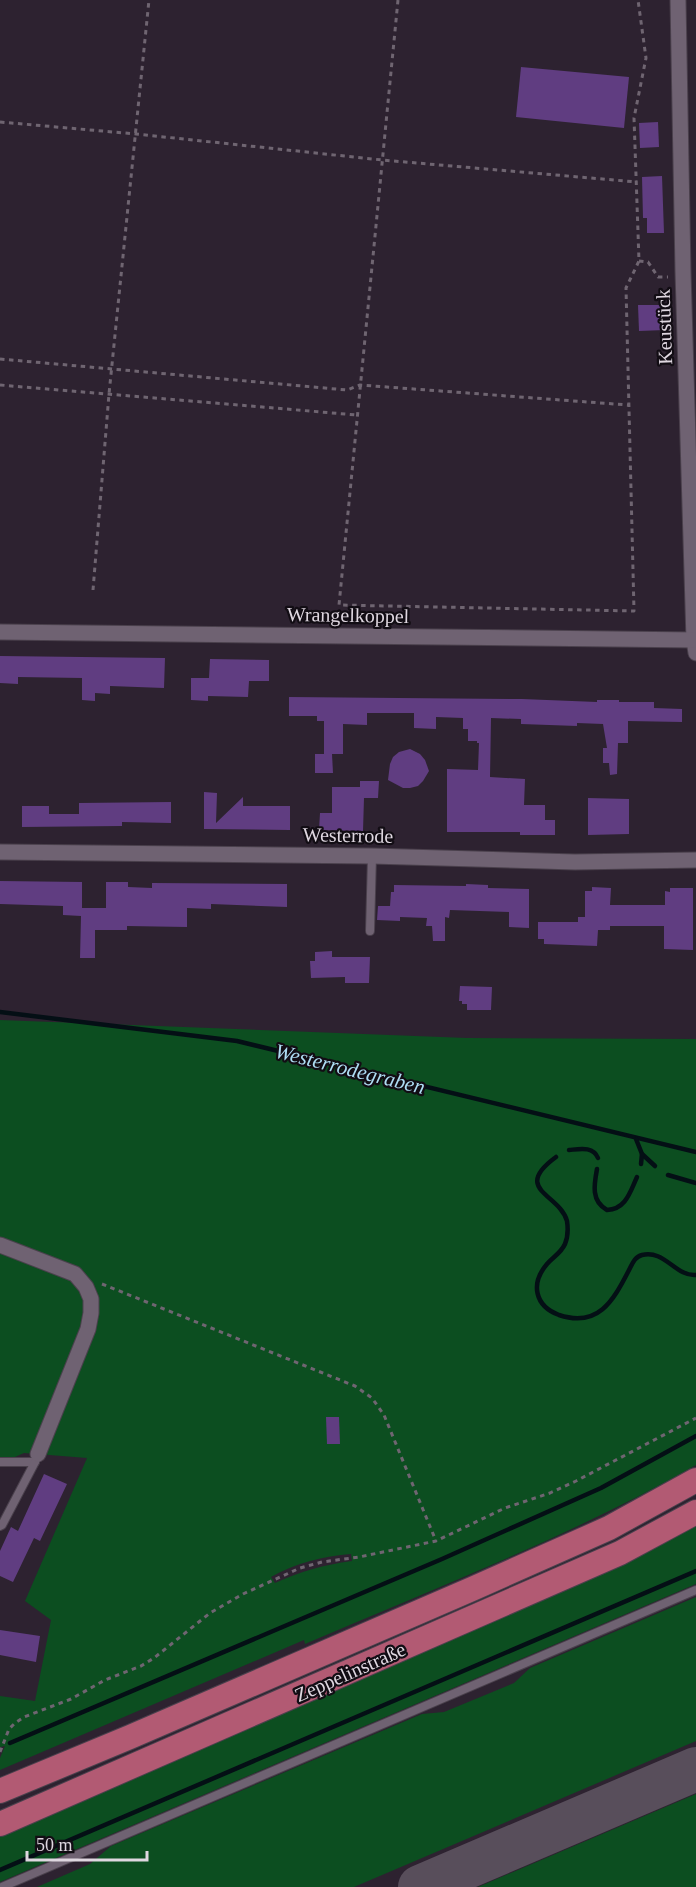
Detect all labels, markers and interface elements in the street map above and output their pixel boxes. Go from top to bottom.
street label: Keustück [652,289,676,365]
street label: Wrangelkoppel [287,603,410,628]
street label: Westerrode [303,823,394,847]
water label: Westerrodegraben [273,1039,427,1099]
street label: Zeppelinstraße [291,1638,409,1707]
scale bar [27,1824,147,1862]
text: 50 m [36,1835,73,1855]

